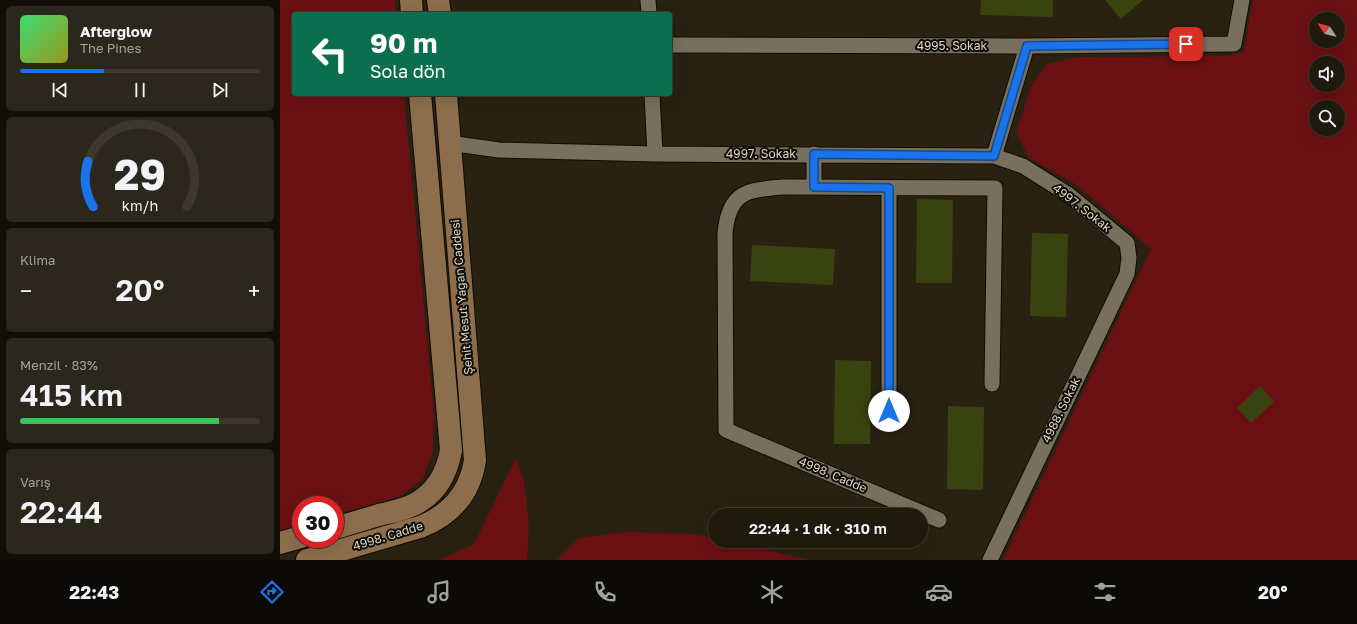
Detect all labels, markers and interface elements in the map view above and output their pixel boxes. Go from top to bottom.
north arrow [1309,12,1345,48]
map controls [1309,12,1345,136]
text: Afterglow [80,22,152,40]
text: 90 m [370,26,437,59]
pin [1169,27,1203,61]
icon: left [304,28,356,80]
icon: arrive [1175,33,1197,55]
street label: 4995. Sokak [917,38,987,53]
text: The Pines [80,40,141,56]
button: sound [1309,56,1345,92]
text: Sola dön [370,60,446,82]
icon: previous [49,79,71,101]
icon: pause [129,79,151,101]
icon: next [209,79,231,101]
button: search [1309,100,1345,136]
street label: 4997. Sokak [726,146,796,161]
text: 29 [114,149,166,199]
street label: 4997. Sokak [1050,180,1115,235]
text: km/h [122,197,158,214]
street label: Şehit Mesut Yağan Caddesi [447,219,476,375]
text: Klima [20,252,55,268]
text: 20° [116,272,164,308]
text: − [20,277,32,304]
text: + [248,277,260,304]
text: Menzil · 83% [20,357,98,373]
street label: 4988. Sokak [1038,374,1083,445]
text: 415 km [20,377,123,413]
position arrow [868,390,910,432]
street label: 4998. Cadde [797,453,869,496]
text: Varış [20,474,51,490]
text: 22:44 [20,494,103,530]
speed limit sign: 30 [292,496,344,548]
street label: 4998. Cadde [351,518,425,553]
text: 22:44 · 1 dk · 310 m [749,519,887,537]
icon: directions [258,578,286,606]
icon: music [425,578,453,606]
icon: phone [591,578,619,606]
icon: climate [758,578,786,606]
icon: car [925,578,953,606]
icon: filters [1091,578,1119,606]
text: 22:43 [69,581,119,603]
text: 20° [1258,581,1288,603]

